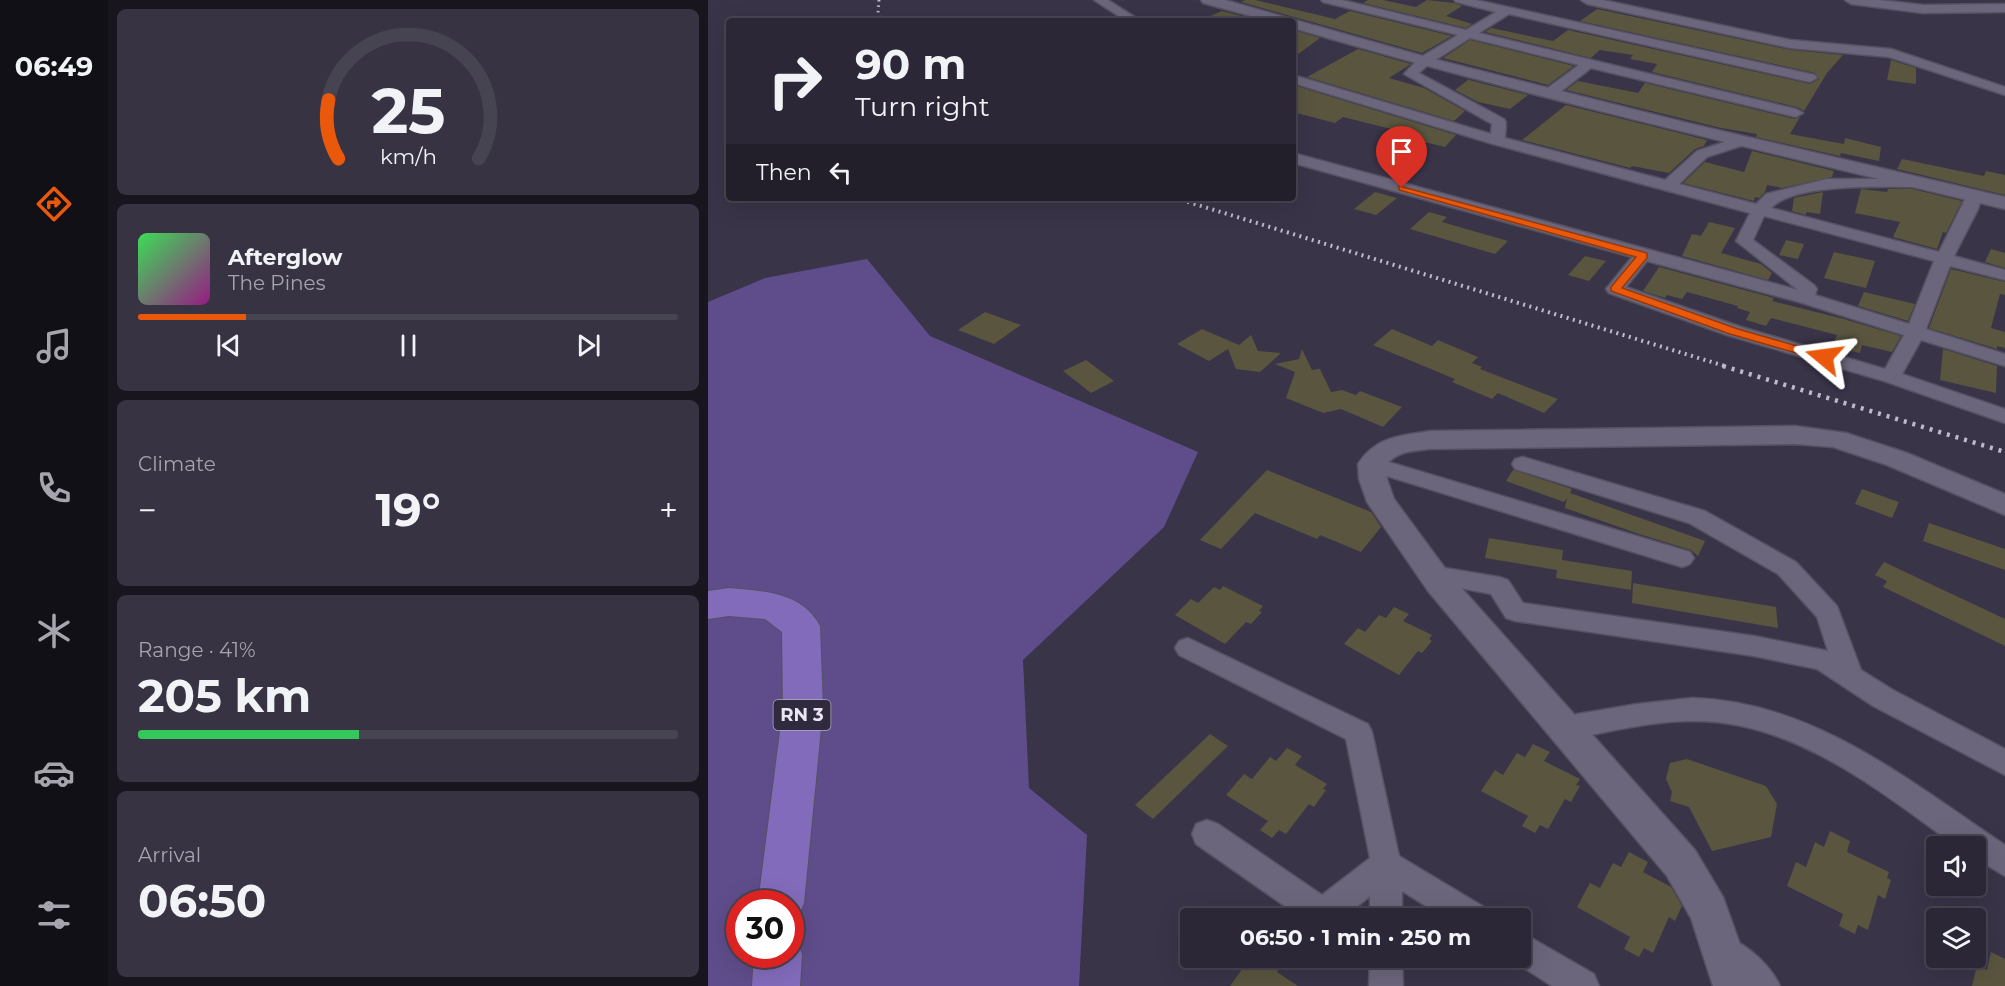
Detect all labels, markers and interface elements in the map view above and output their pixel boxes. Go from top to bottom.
text: 90 m [855,38,966,90]
icon: right [756,42,834,120]
text: 06:49 [15,50,93,83]
text: 25 [371,73,445,149]
text: Turn right [855,90,990,123]
pin [1376,126,1427,188]
icon: arrive [1385,135,1418,168]
text: km/h [379,144,437,170]
icon: left [824,156,857,189]
text: Then [756,159,812,186]
icon: directions [33,183,75,225]
text: Afterglow [228,244,342,271]
text: The Pines [228,271,325,295]
icon: music [33,325,75,367]
position arrow [1792,325,1856,389]
icon: previous [212,329,245,362]
icon: pause [392,329,425,362]
icon: next [572,329,605,362]
text: Climate [138,452,216,476]
icon: phone [33,467,75,509]
text: 19° [375,482,441,537]
text: − [138,490,157,530]
text: + [659,490,678,530]
icon: climate [33,610,75,652]
text: Range · 41% [138,638,256,662]
text: 205 km [138,668,311,723]
road number: RN 3 [774,700,830,730]
icon: car [33,752,75,794]
map controls [1926,836,1986,968]
button: sound [1926,836,1986,896]
text: Arrival [138,843,201,867]
text: 06:50 [138,873,266,928]
speed limit sign: 30 [726,890,804,968]
icon: filters [33,894,75,936]
button: layers [1926,908,1986,968]
text: 06:50 · 1 min · 250 m [1240,924,1471,951]

